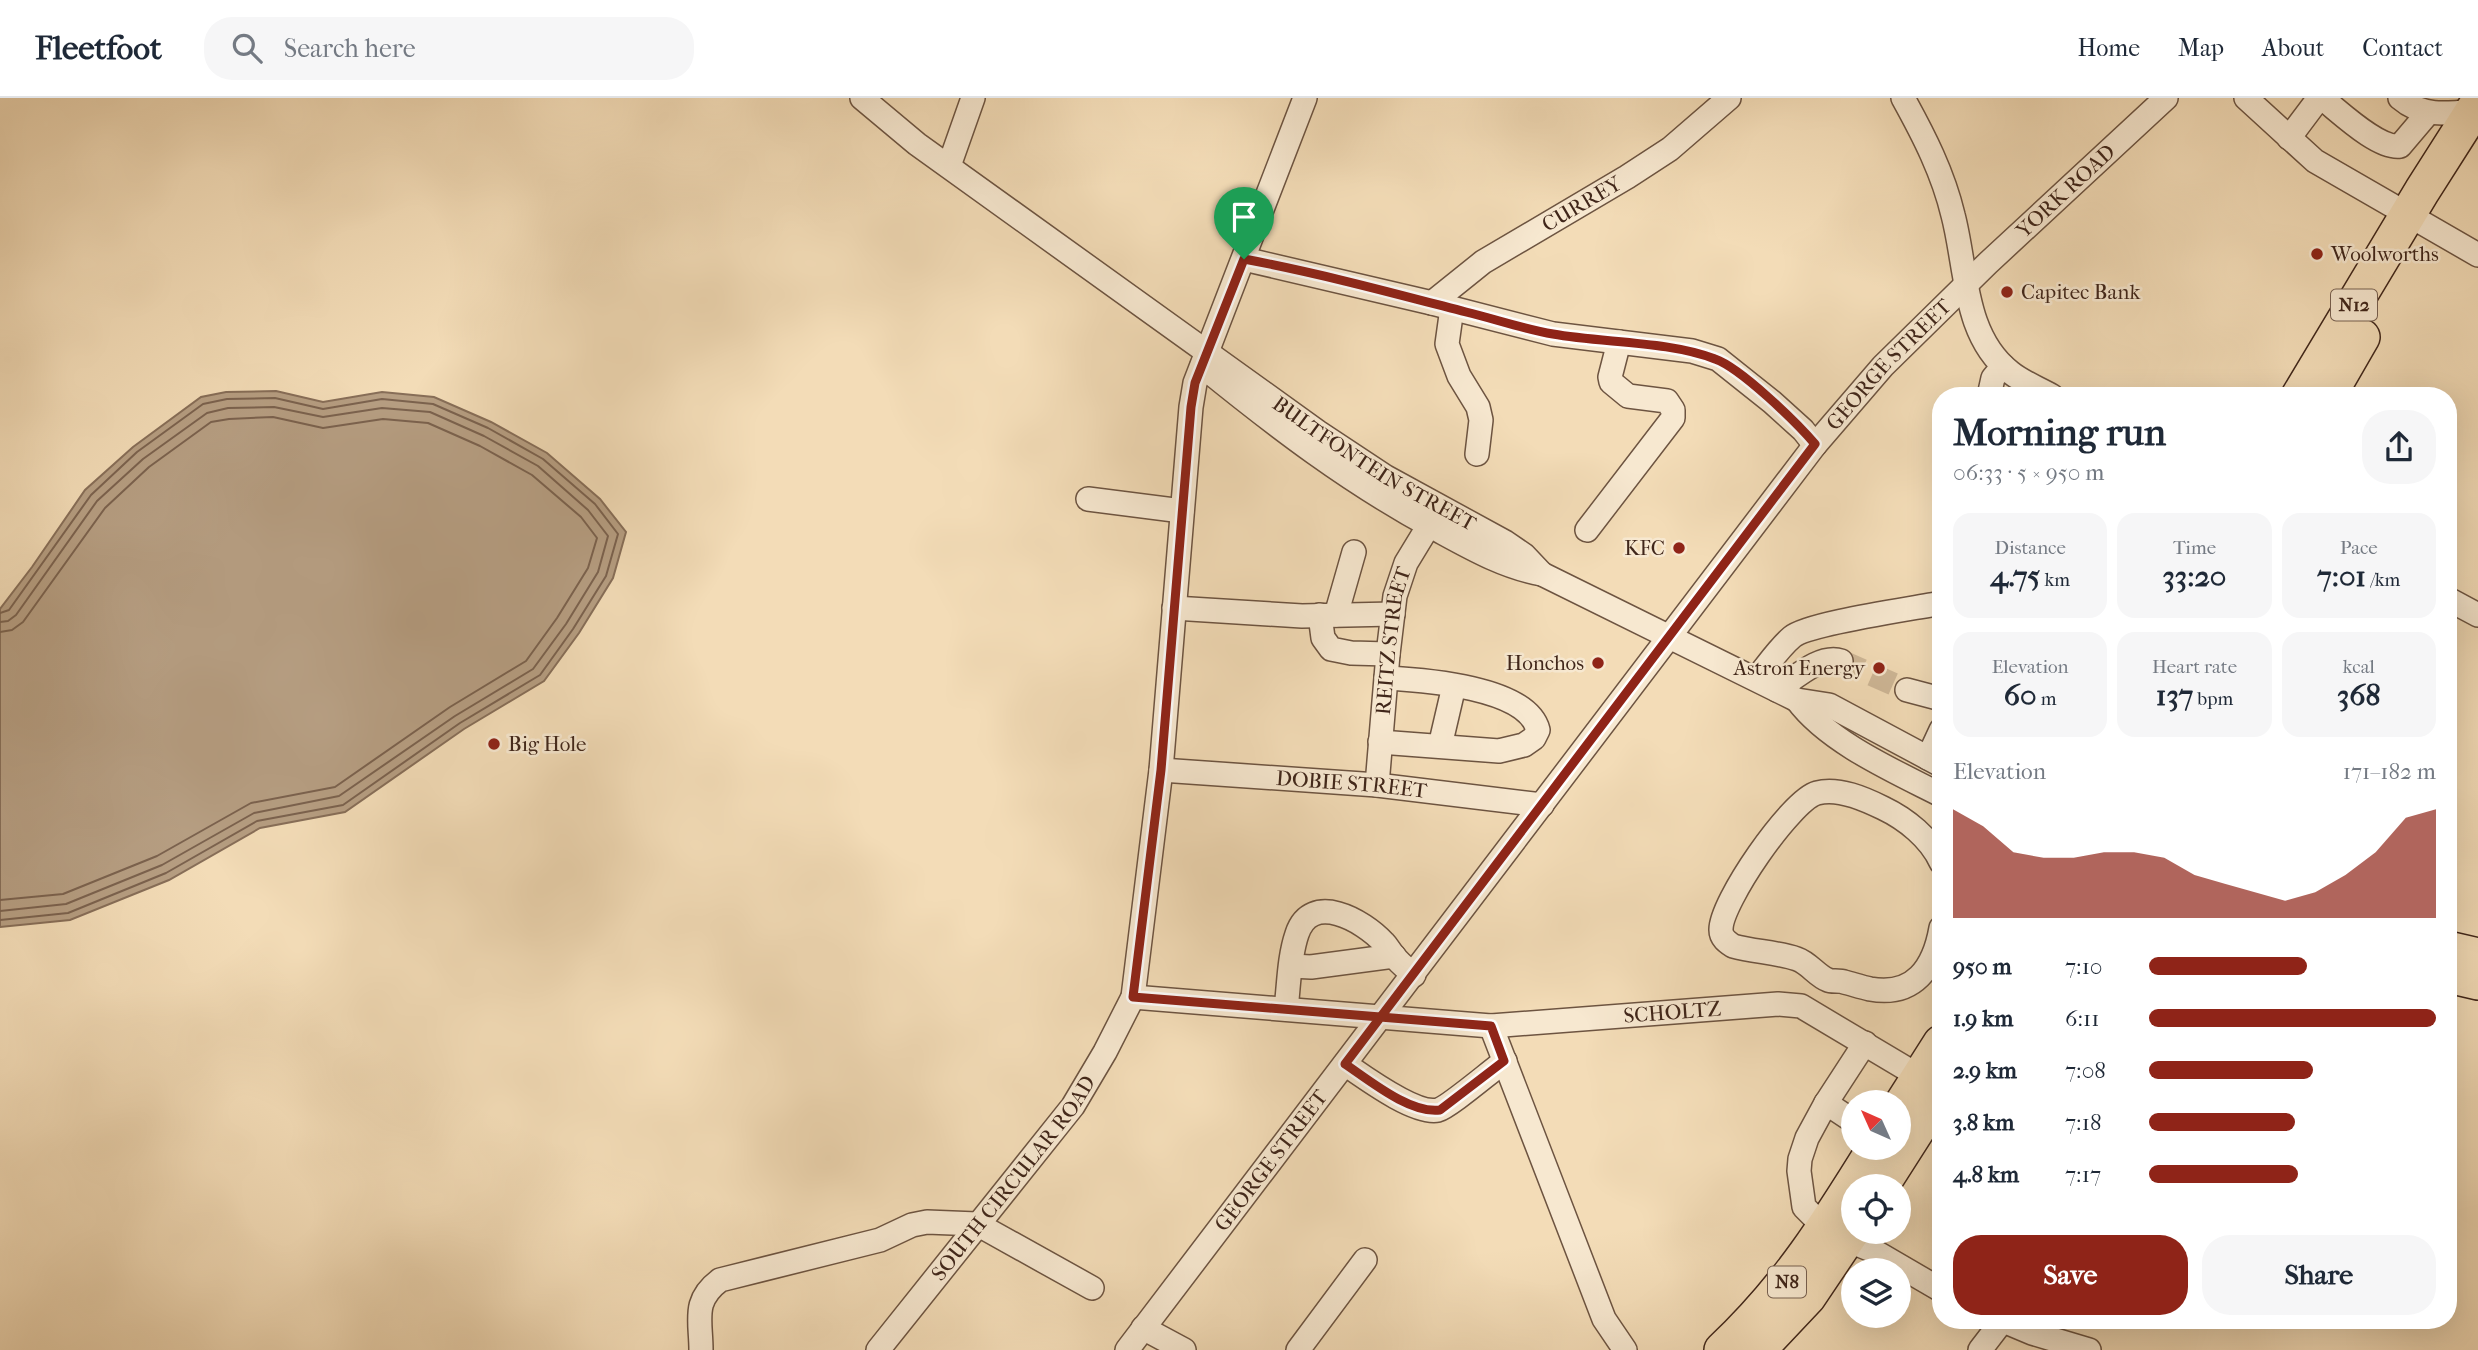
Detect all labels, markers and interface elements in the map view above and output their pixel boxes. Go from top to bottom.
search box [204,17,694,80]
text: Fleetfoot [35,29,162,68]
icon: search [228,29,266,67]
text: Search here [284,33,416,64]
text: Home [2078,34,2140,62]
text: Map [2178,34,2224,62]
text: About [2262,34,2324,62]
text: Contact [2362,34,2443,62]
street label: YORK ROAD [2011,139,2120,243]
street label: CURREY [1538,171,1626,236]
pin [1214,187,1274,259]
icon: arrive [1225,198,1263,236]
place label: Woolworths [2330,242,2439,266]
marker: Woolworths [2309,246,2325,262]
place label: Capitec Bank [2021,280,2140,304]
marker: Capitec Bank [1999,284,2015,300]
road number: N12 [2331,290,2377,321]
street label: GEORGE STREET [1821,294,1957,435]
street label: BULTFONTEIN STREET [1268,391,1481,536]
text: Morning run [1953,410,2166,455]
button: share [2362,410,2436,484]
text: 06:33 · 5 × 950 m [1953,459,2104,486]
place label: KFC [1624,536,1665,560]
text: Distance [1994,537,2066,559]
text: Time [2173,537,2216,559]
text: Pace [2340,537,2378,559]
marker: KFC [1671,540,1687,556]
text: 4.75 [1990,559,2040,594]
text: 33:20 [2163,559,2226,594]
text: 7:01 [2317,559,2366,594]
street label: REITZ STREET [1371,563,1416,716]
text: km [2040,569,2070,591]
text: /km [2366,569,2400,591]
place label: Honchos [1506,651,1584,675]
marker: Honchos [1590,655,1606,671]
place label: Astron Energy [1732,656,1866,680]
text: Elevation [1992,656,2069,678]
text: Heart rate [2152,656,2237,678]
text: kcal [2343,656,2375,678]
marker: Astron Energy [1871,660,1887,676]
text: 60 [2004,678,2037,713]
text: 137 [2156,678,2193,713]
text: 368 [2337,678,2381,713]
text: m [2037,688,2057,710]
text: bpm [2193,688,2233,710]
place label: Big Hole [508,732,586,756]
marker: Big Hole [486,736,502,752]
text: Elevation [1953,758,2046,785]
text: 171–182 m [2343,758,2436,785]
street label: DOBIE STREET [1275,766,1429,803]
text: 950 m [1953,953,2012,980]
text: 7:10 [2065,953,2102,980]
street label: SCHOLTZ [1622,996,1722,1028]
text: 1.9 km [1953,1005,2013,1032]
text: 6:11 [2065,1005,2099,1032]
text: 2.9 km [1953,1057,2017,1084]
text: 7:08 [2065,1057,2106,1084]
street label: SOUTH CIRCULAR ROAD [926,1071,1100,1285]
street label: GEORGE STREET [1210,1085,1333,1236]
north arrow [1841,1090,1911,1160]
map controls [1841,1090,1911,1328]
text: 3.8 km [1953,1109,2014,1136]
text: 7:18 [2065,1109,2101,1136]
text: 4.8 km [1953,1161,2019,1188]
text: 7:17 [2065,1161,2101,1188]
button: locate [1841,1174,1911,1244]
button: Save [1953,1235,2188,1315]
button: Share [2202,1235,2436,1315]
button: layers [1841,1258,1911,1328]
road number: N8 [1768,1266,1806,1298]

